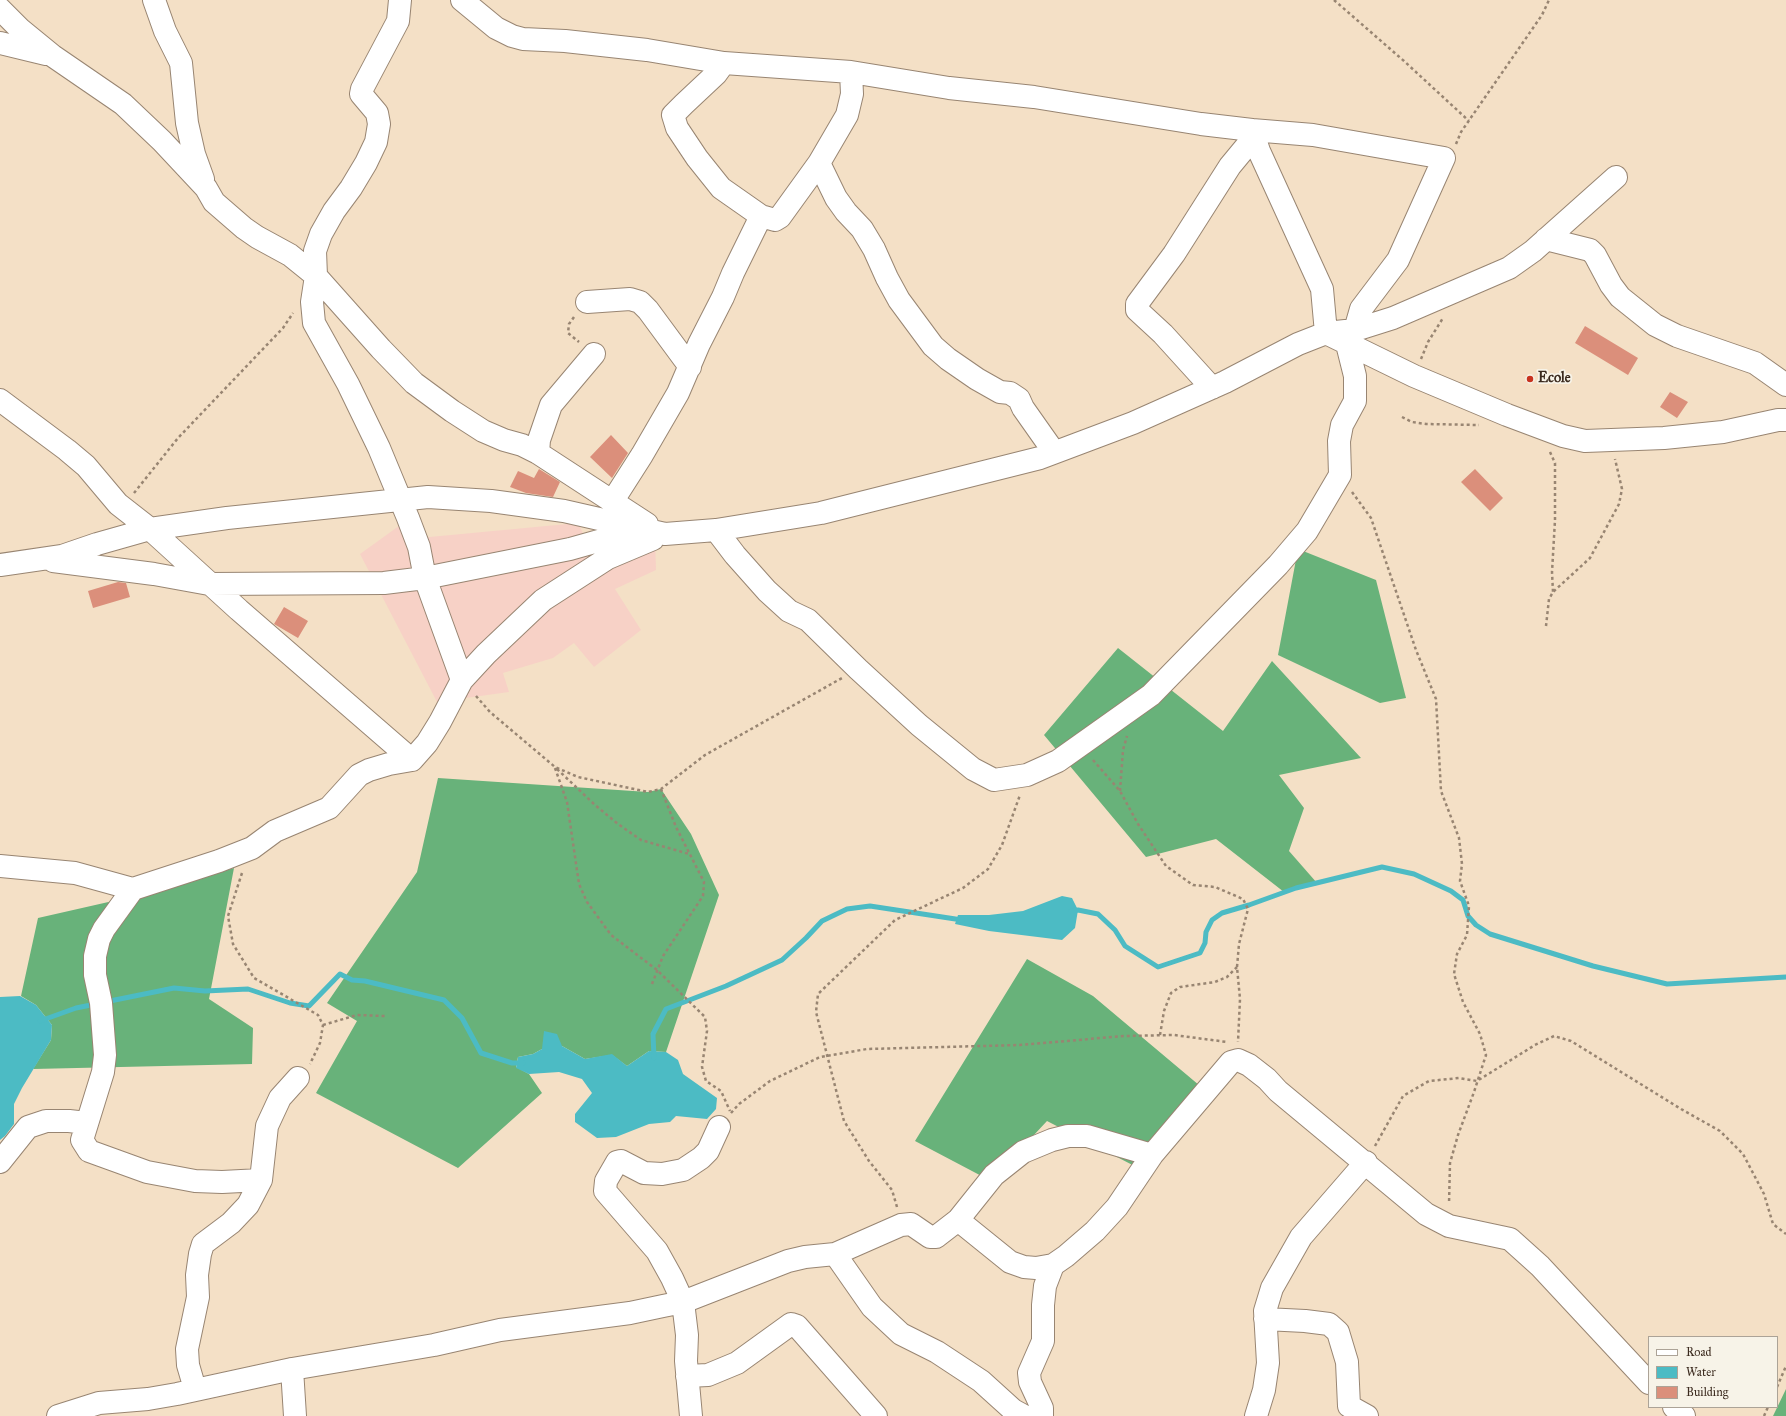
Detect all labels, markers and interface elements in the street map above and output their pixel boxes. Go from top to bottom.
place label: Ecole [1538,371,1571,387]
marker: Ecole [1525,374,1535,384]
legend [1648,1336,1778,1408]
text: Road [1686,1345,1712,1359]
text: Water [1686,1365,1716,1379]
text: Building [1686,1385,1728,1399]

